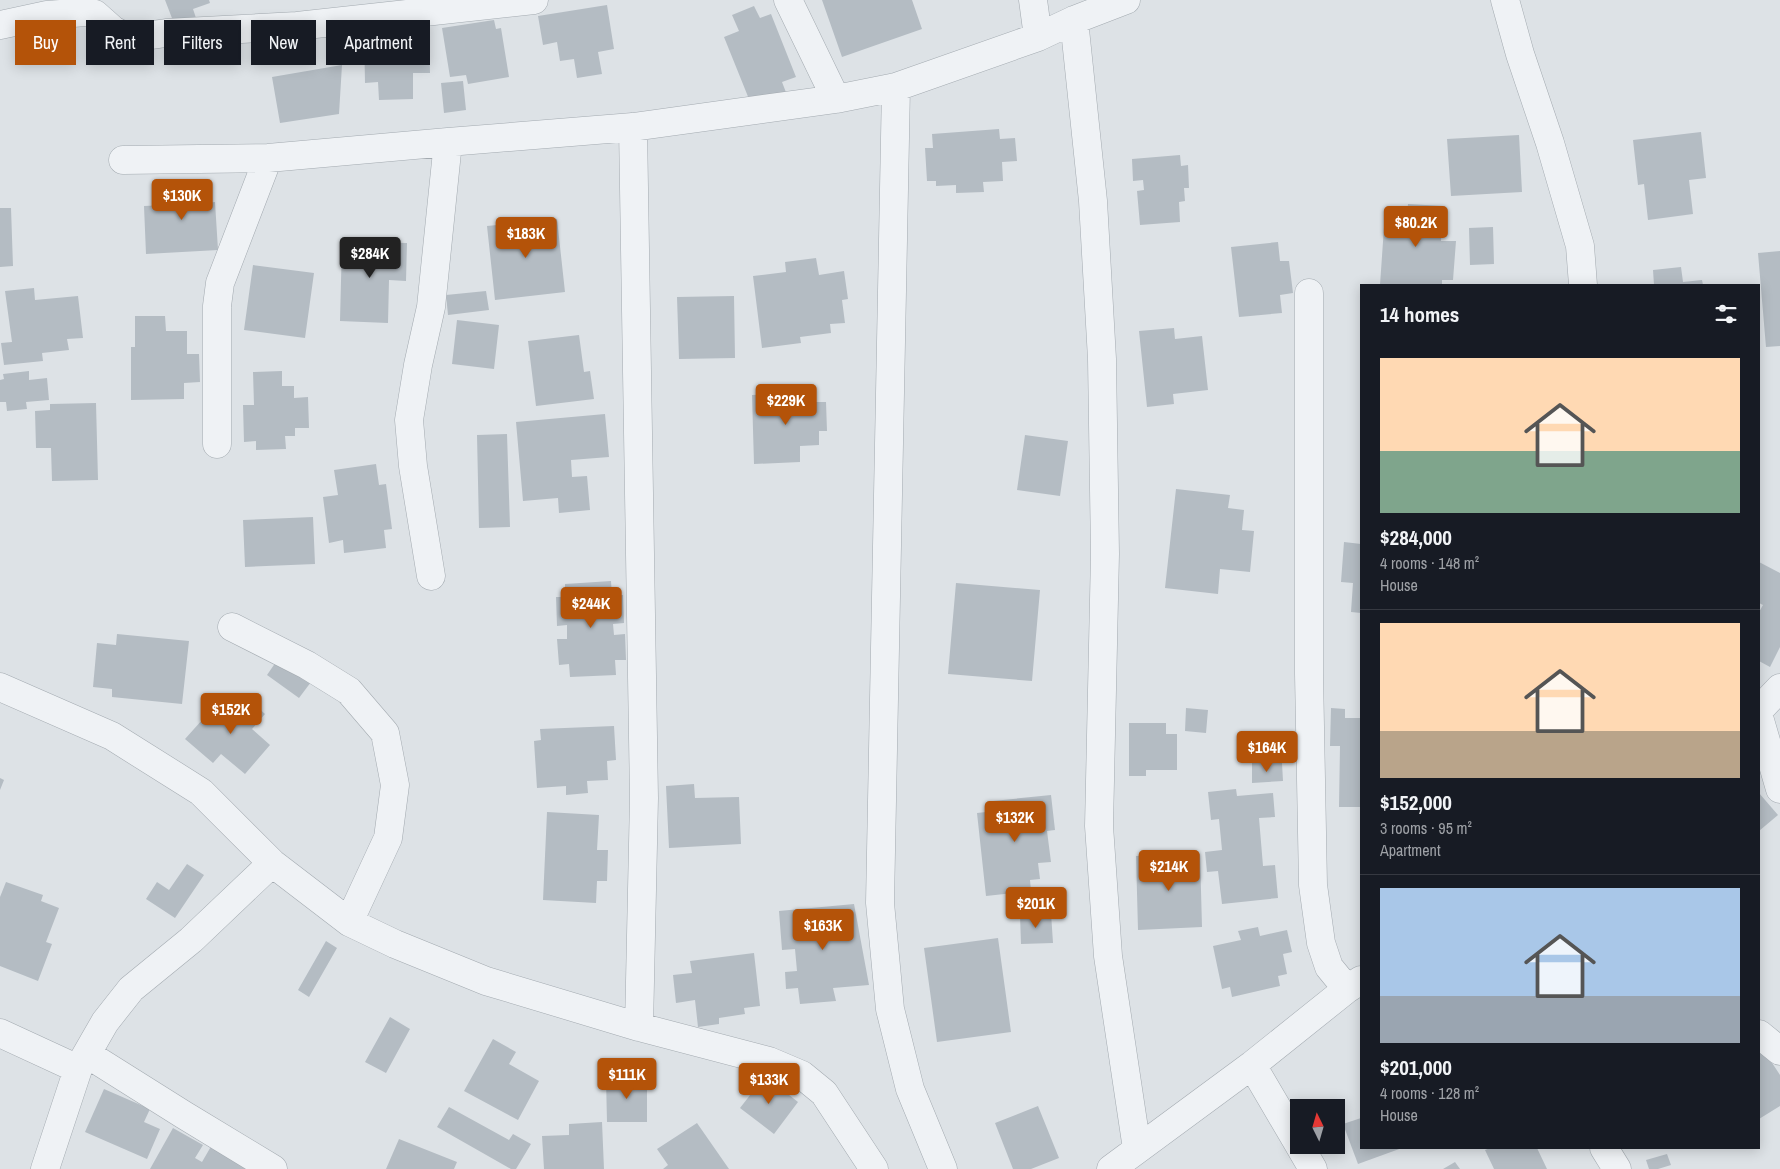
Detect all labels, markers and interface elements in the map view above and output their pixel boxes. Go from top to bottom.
chip: Buy [15,20,76,65]
chip: Rent [86,20,154,65]
chip: Filters [164,20,241,65]
chip: New [251,20,316,65]
chip: Apartment [326,20,430,65]
pin: $130K [147,178,217,221]
text: $130K [163,184,201,206]
pin: $80.2K [1375,206,1457,248]
text: $80.2K [1395,211,1437,233]
pin: $183K [491,216,561,259]
text: $183K [507,222,545,244]
pin: $284K [335,236,405,279]
text: $284K [351,242,389,264]
text: 14 homes [1380,300,1459,329]
icon: filters [1712,300,1740,328]
pin: $229K [751,384,821,426]
text: $229K [767,389,805,411]
icon: home [1515,390,1605,480]
text: $284,000 [1380,523,1452,552]
text: 4 rooms · 148 m² [1380,552,1479,574]
text: House [1380,574,1418,596]
pin: $244K [556,586,626,629]
text: $244K [572,592,610,614]
icon: home [1515,656,1605,746]
pin: $152K [196,692,266,735]
text: $152K [212,698,250,720]
pin: $164K [1232,730,1302,773]
text: $164K [1248,736,1286,758]
text: $152,000 [1380,788,1452,817]
pin: $132K [980,800,1050,843]
text: $132K [996,806,1034,828]
text: 3 rooms · 95 m² [1380,817,1472,839]
text: Apartment [1380,839,1441,861]
pin: $214K [1134,850,1204,892]
text: $214K [1150,855,1188,877]
pin: $201K [1001,886,1071,929]
text: $201K [1017,892,1055,914]
pin: $163K [788,908,858,951]
text: $163K [804,914,842,936]
icon: home [1515,921,1605,1011]
text: $201,000 [1380,1053,1452,1082]
pin: $111K [592,1058,662,1100]
pin: $133K [734,1062,804,1105]
text: $111K [608,1063,646,1085]
text: $133K [750,1068,788,1090]
text: 4 rooms · 128 m² [1380,1082,1479,1104]
north arrow [1290,1099,1345,1154]
map controls [1290,1099,1345,1154]
text: House [1380,1104,1418,1126]

